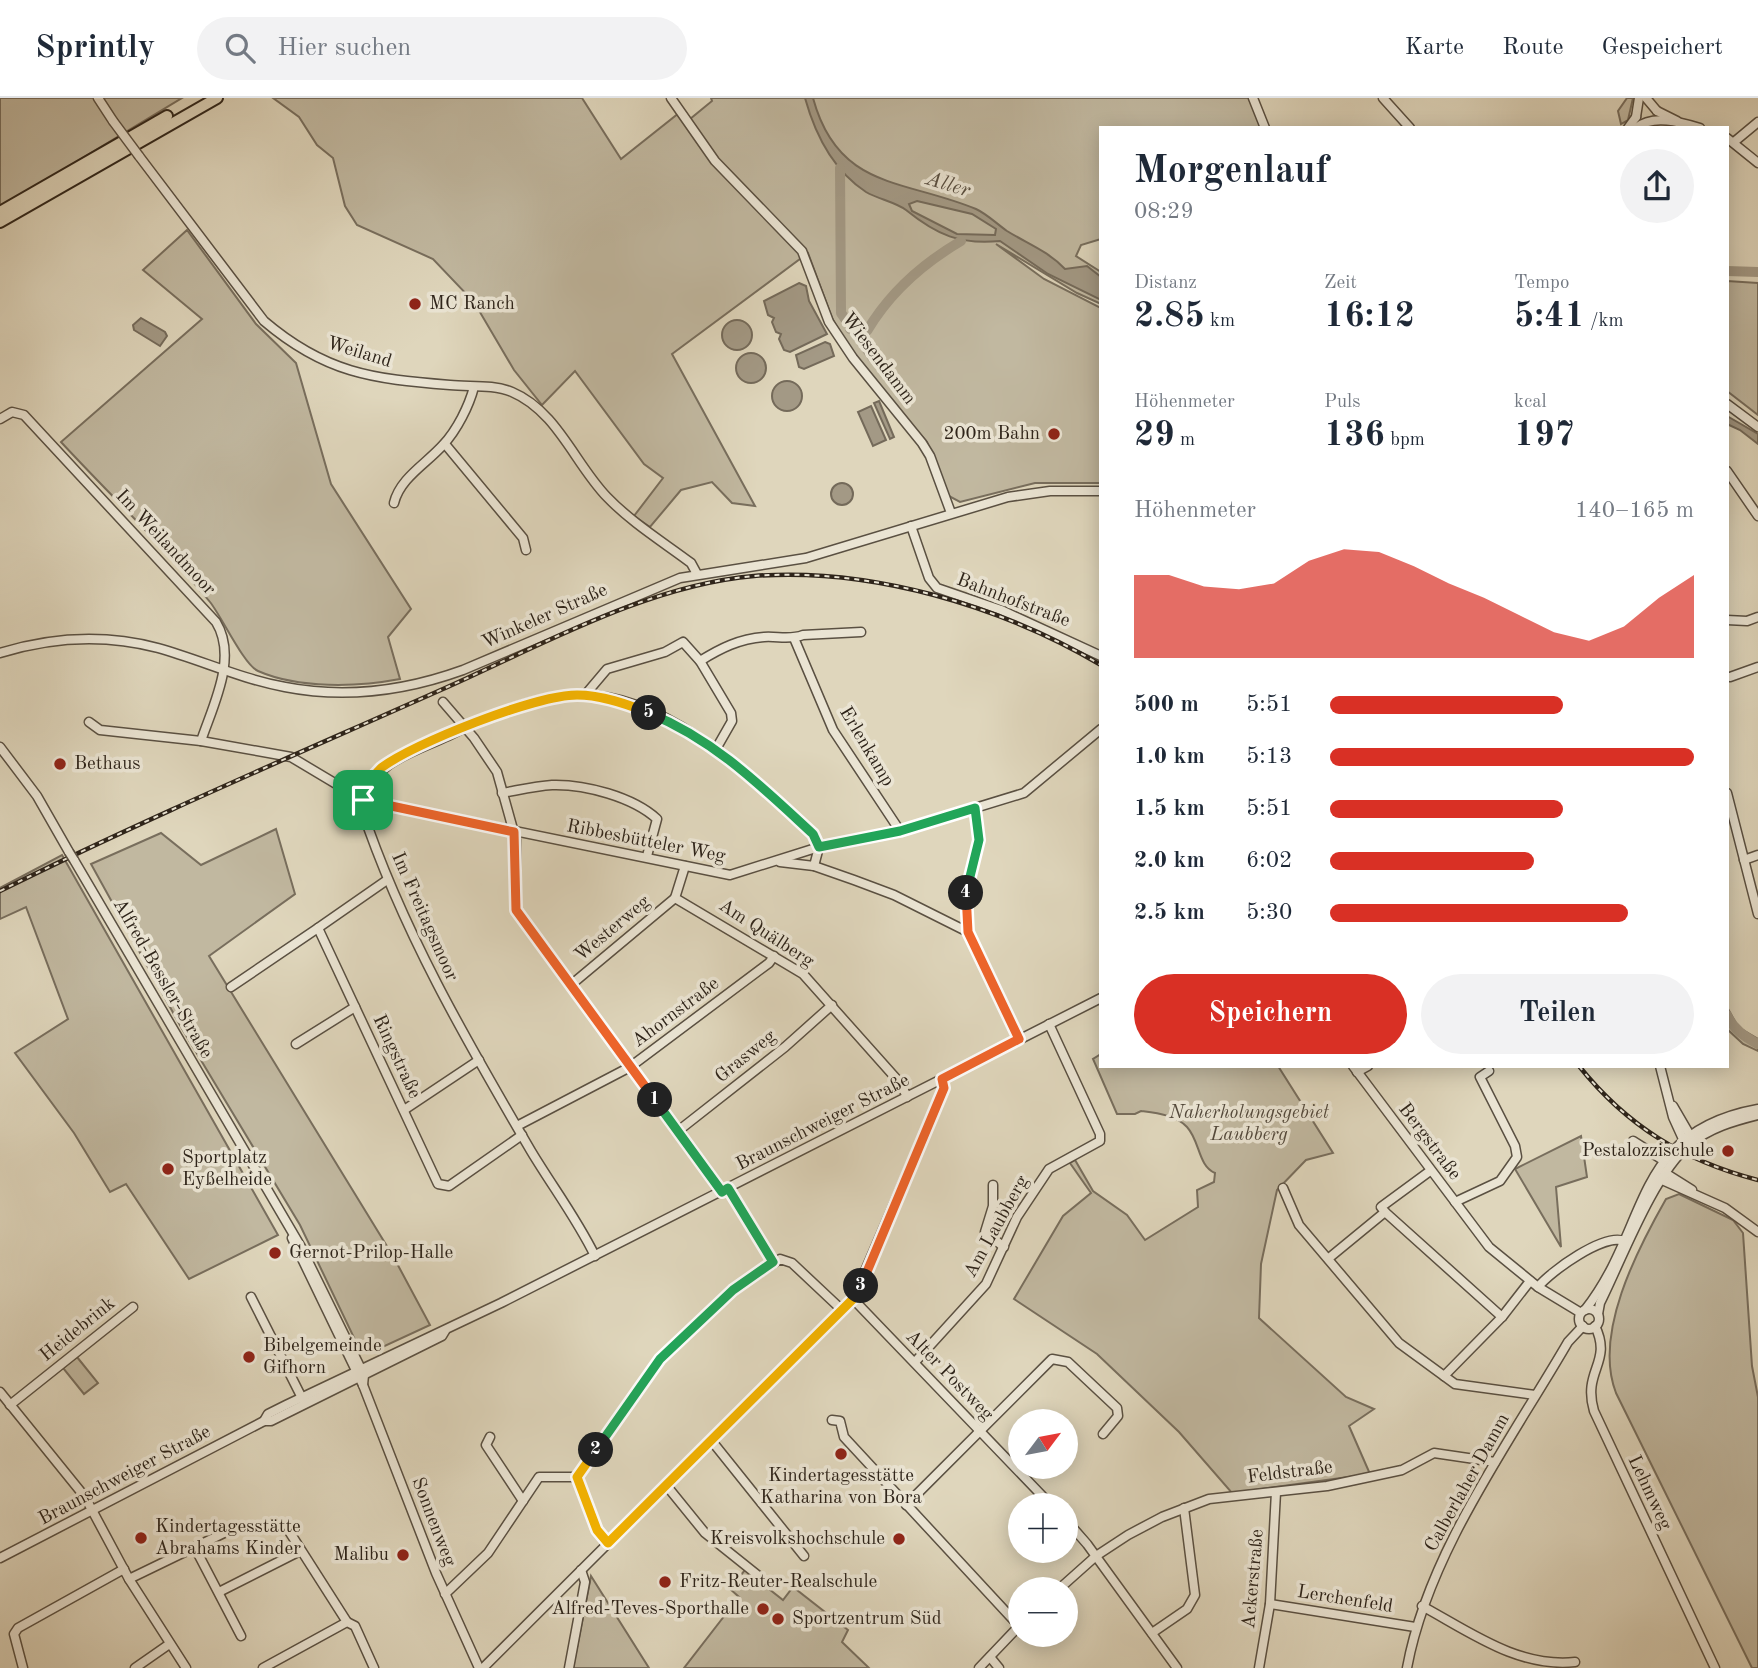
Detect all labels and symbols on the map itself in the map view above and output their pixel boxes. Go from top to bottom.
water label: Aller [922,168,974,202]
place label: MC Ranch [429,295,515,314]
marker: MC Ranch [407,296,423,312]
street label: Wiesendamm [837,309,919,409]
street label: Weiland [324,334,394,372]
place label: 200m Bahn [943,425,1040,444]
marker: 200m Bahn [1046,426,1062,442]
street label: Im Weilandmoor [111,487,219,600]
street label: Bahnhofstraße [954,571,1072,631]
street label: Winkeler Straße [480,581,610,653]
pin: 5 [632,696,666,730]
street label: Erlenkamp [835,704,897,790]
place label: Bethaus [74,755,141,774]
marker: Bethaus [52,756,68,772]
pin [333,770,393,830]
street label: Ribbesbütteler Weg [565,817,728,867]
street label: Im Freitagsmoor [387,850,461,984]
pin: 4 [948,876,984,910]
street label: Westerweg [572,892,655,966]
street label: Alfred-Bessler-Straße [109,896,215,1062]
street label: Am Quälberg [715,896,818,972]
street label: Ahornstraße [629,974,723,1052]
street label: Ringstraße [368,1012,424,1102]
street label: Grasweg [712,1027,781,1087]
street label: Braunschweiger Straße [733,1071,913,1175]
pin: 1 [638,1082,672,1118]
street label: Bergstraße [1394,1100,1464,1184]
park label: Naherholungsgebiet Laubberg [1168,1104,1330,1145]
place label: Pestalozzischule [1582,1142,1714,1161]
marker: Pestalozzischule [1720,1143,1736,1159]
place label: Sportplatz Eyßelheide [182,1149,272,1190]
marker: Sportplatz Eyßelheide [160,1161,176,1177]
street label: Am Laubberg [961,1172,1033,1281]
place label: Gernot-Prilop-Halle [289,1244,453,1263]
marker: Gernot-Prilop-Halle [267,1245,283,1261]
pin: 3 [844,1268,878,1304]
street label: Heidebrink [37,1294,119,1366]
street label: Alter Postweg [901,1327,997,1425]
place label: Bibelgemeinde Gifhorn [263,1337,382,1378]
marker: Bibelgemeinde Gifhorn [241,1349,257,1365]
north arrow [1008,1409,1078,1479]
street label: Calberlaher Damm [1422,1411,1514,1555]
street label: Braunschweiger Straße [36,1423,214,1529]
pin: 2 [578,1432,614,1468]
marker: Kindertagesstätte Katharina von Bora [833,1446,849,1462]
street label: Lehmweg [1624,1453,1675,1534]
street label: Feldstraße [1246,1458,1334,1488]
place label: Kindertagesstätte Katharina von Bora [760,1467,923,1508]
street label: Sonnenweg [407,1475,459,1570]
place label: Kindertagesstätte Abrahams Kinder [155,1518,301,1559]
street label: Ackerstraße [1240,1528,1268,1630]
marker: Kindertagesstätte Abrahams Kinder [133,1530,149,1546]
place label: Kreisvolkshochschule [710,1530,885,1549]
marker: Kreisvolkshochschule [891,1531,907,1547]
place label: Malibu [334,1546,389,1565]
marker: Malibu [395,1547,411,1563]
place label: Fritz-Reuter-Realschule [679,1573,877,1592]
marker: Fritz-Reuter-Realschule [657,1574,673,1590]
street label: Lerchenfeld [1296,1583,1394,1617]
place label: Alfred-Teves-Sporthalle [551,1600,749,1619]
marker: Alfred-Teves-Sporthalle [755,1601,771,1617]
place label: Sportzentrum Süd [792,1610,942,1629]
marker: Sportzentrum Süd [770,1611,786,1627]

